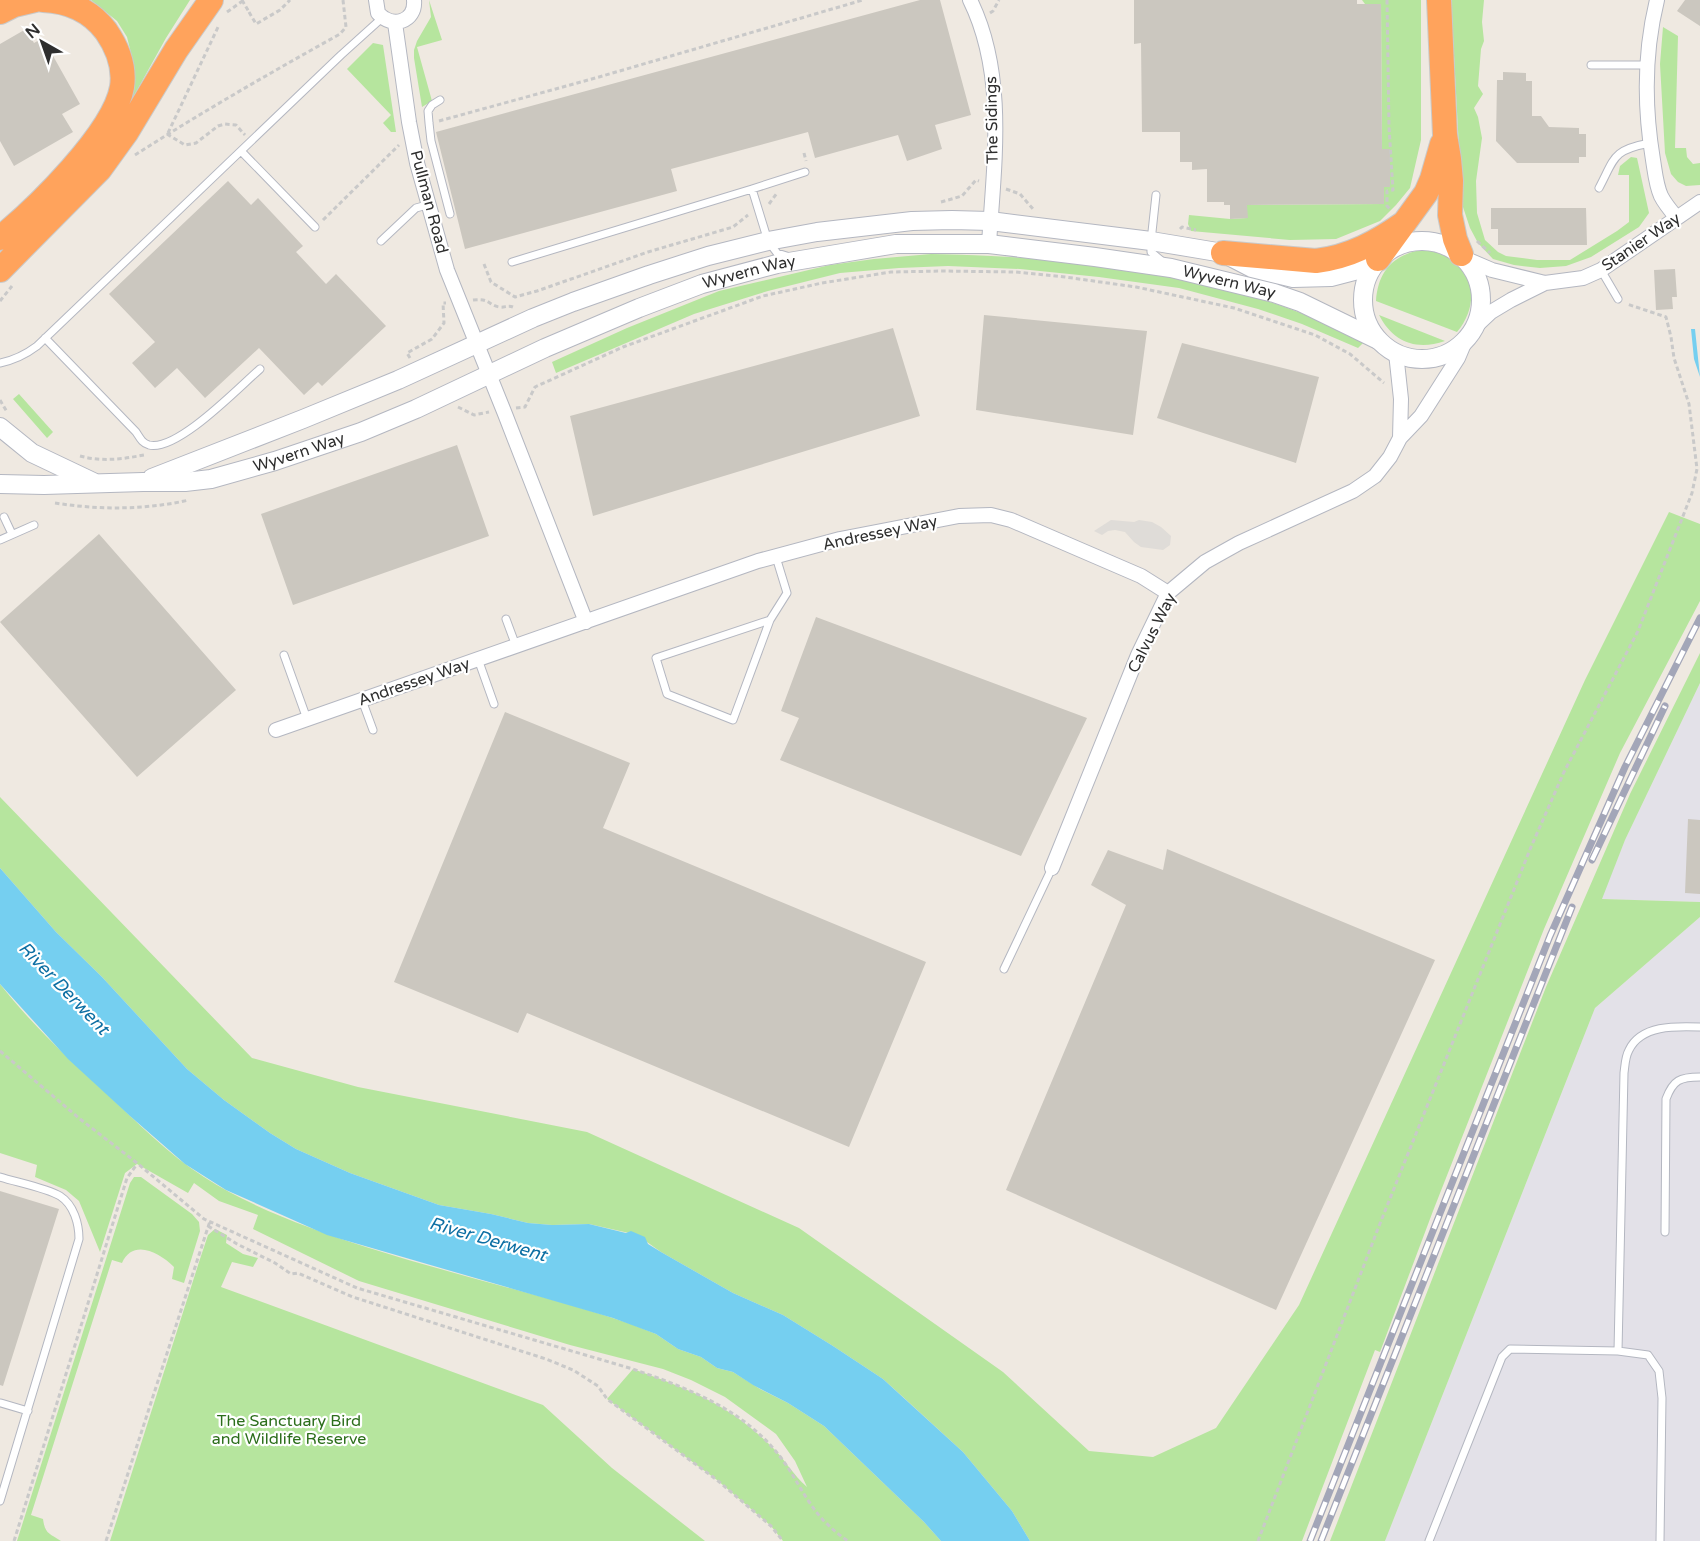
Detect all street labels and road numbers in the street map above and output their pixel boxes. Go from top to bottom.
street label: The Sidings [981,76,1003,164]
street label: Pullman Road [406,148,452,256]
street label: Stanier Way [1598,208,1685,276]
street label: Wyvern Way [700,251,797,293]
street label: Wyvern Way [1181,261,1278,303]
street label: Wyvern Way [251,428,348,477]
street label: Andressey Way [821,511,940,555]
street label: Calvus Way [1123,589,1181,676]
street label: Andressey Way [356,653,473,710]

